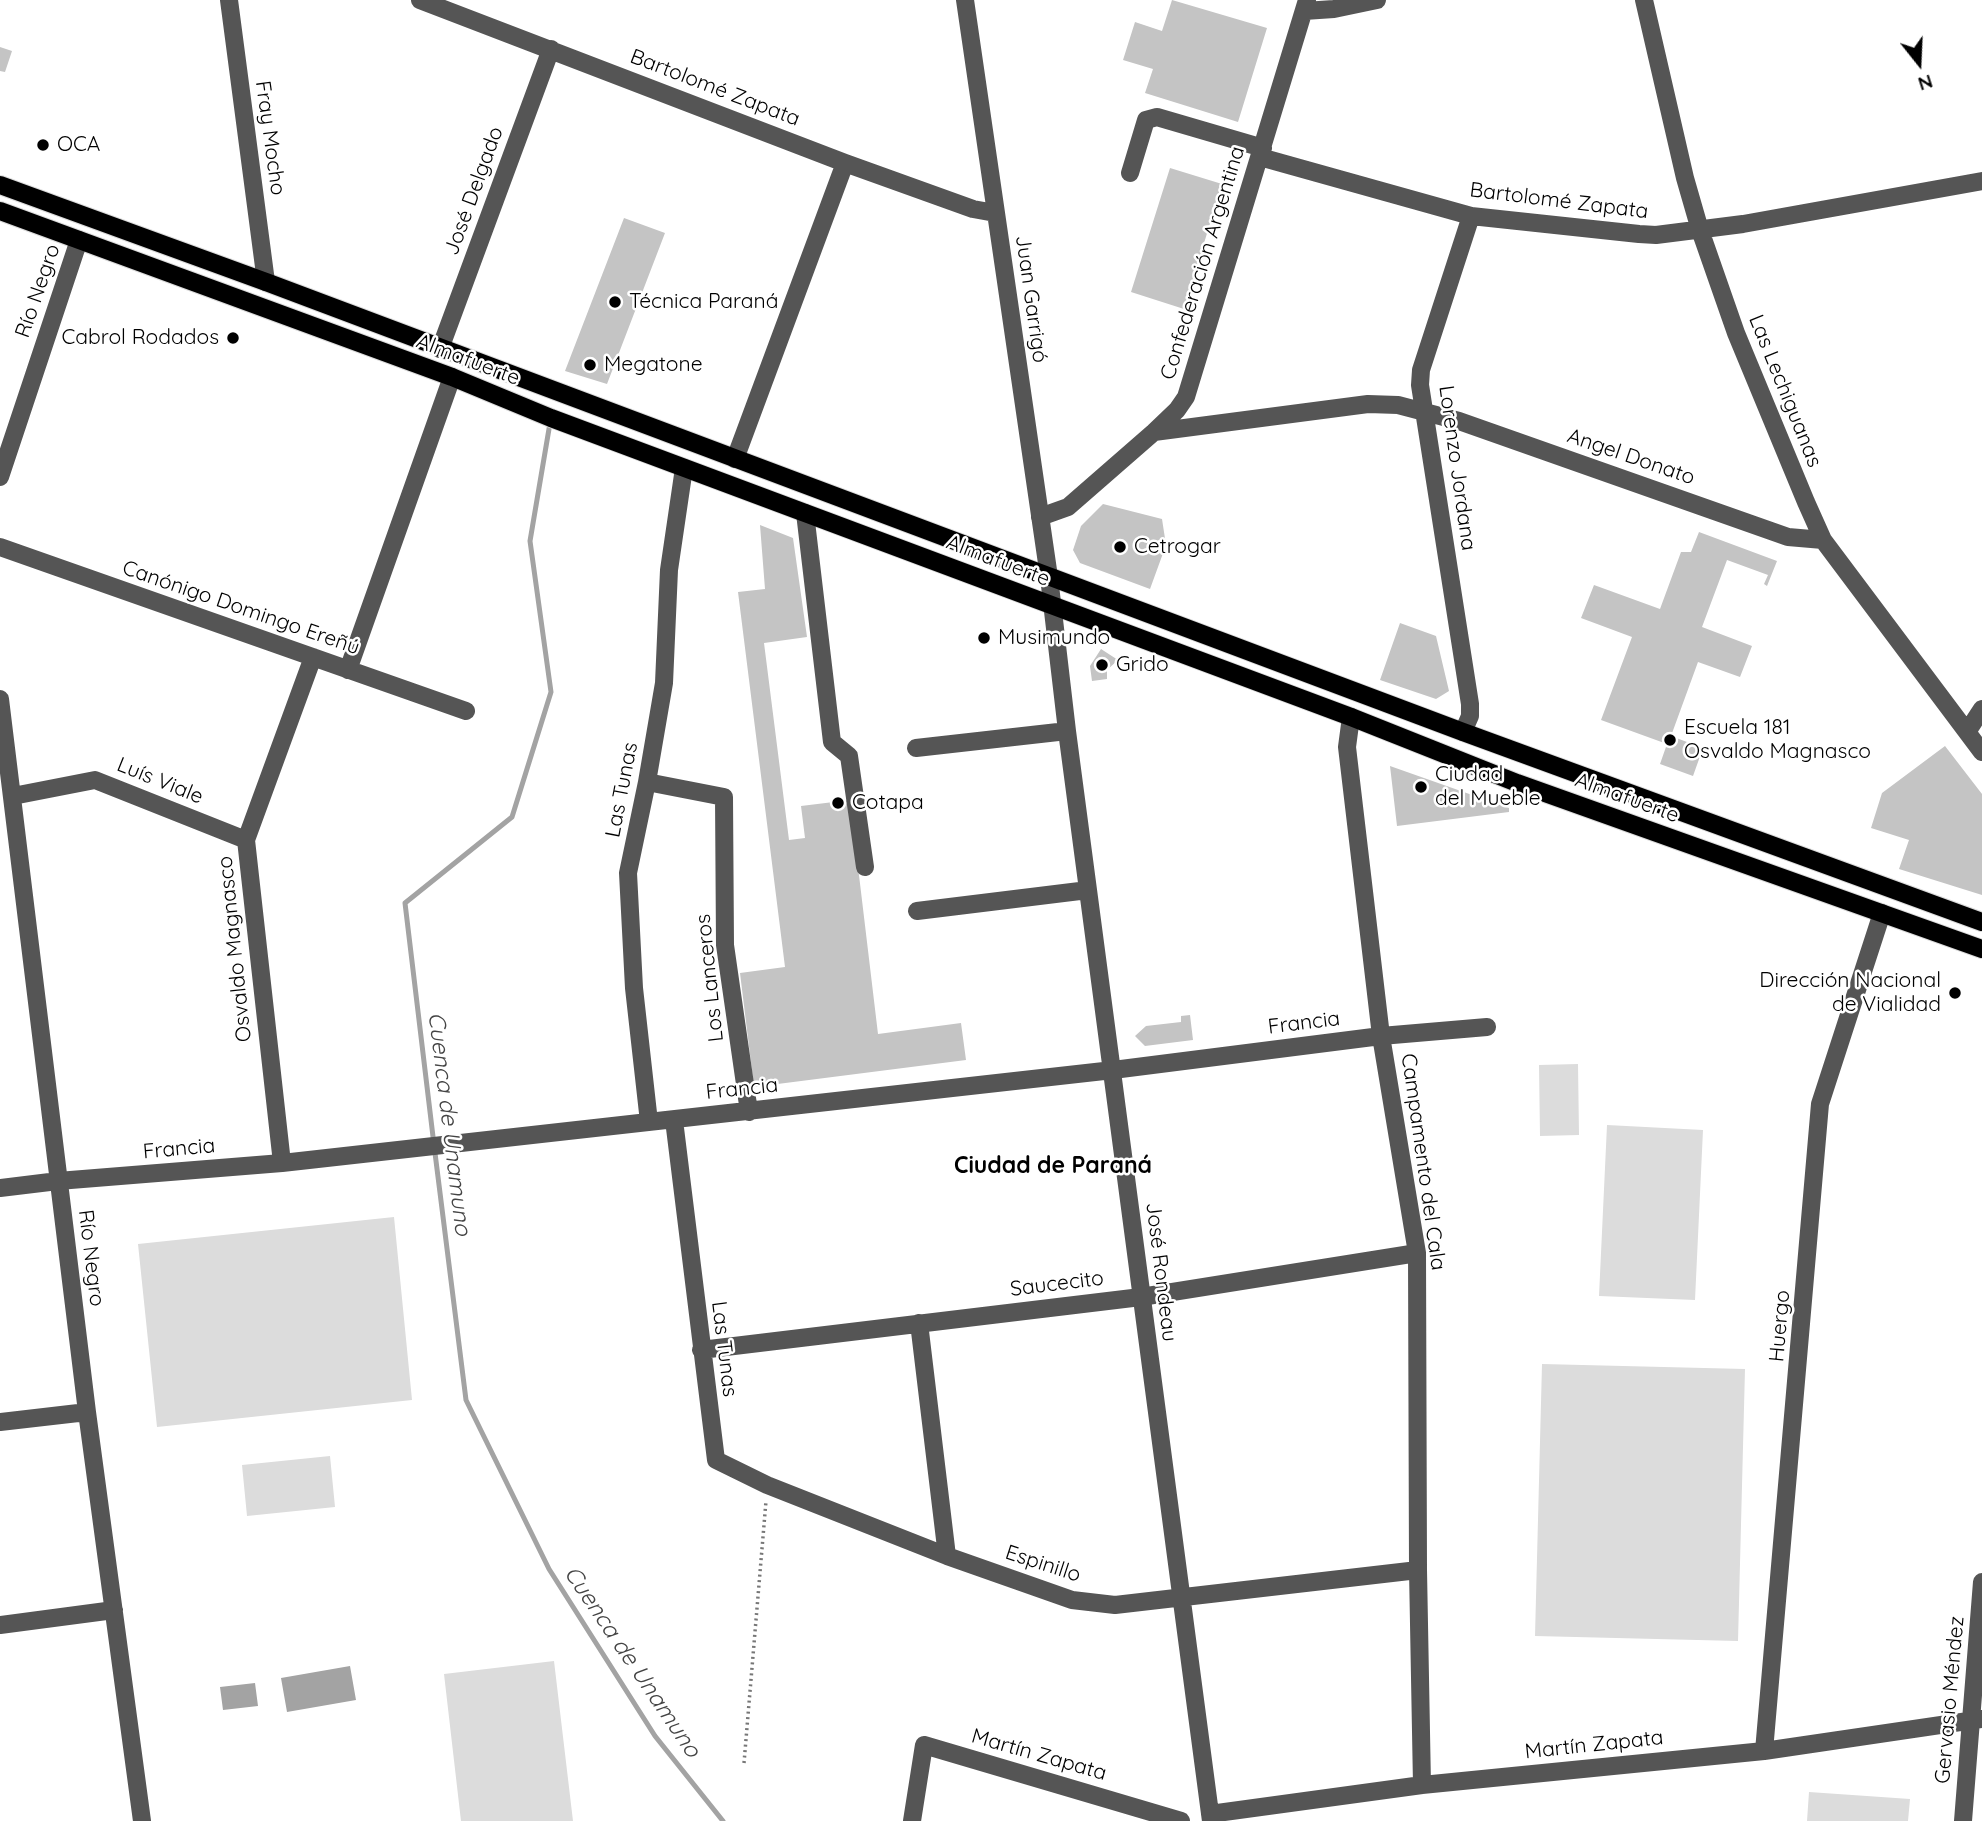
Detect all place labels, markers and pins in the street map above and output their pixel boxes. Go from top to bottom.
place label: OCA [57,132,100,158]
marker: OCA [35,137,51,153]
place label: Técnica Paraná [629,289,778,315]
marker: Técnica Paraná [607,294,623,310]
place label: Cabrol Rodados [62,325,219,351]
marker: Cabrol Rodados [225,330,241,346]
place label: Megatone [604,352,703,378]
marker: Megatone [582,357,598,373]
place label: Cetrogar [1134,534,1221,560]
marker: Cetrogar [1112,539,1128,555]
place label: Musimundo [998,625,1110,651]
marker: Musimundo [976,630,992,646]
place label: Grido [1116,652,1169,678]
marker: Grido [1094,657,1110,673]
place label: Escuela 181 Osvaldo Magnasco [1684,715,1871,765]
marker: Escuela 181 Osvaldo Magnasco [1662,732,1678,748]
place label: Ciudad del Mueble [1435,762,1541,812]
marker: Ciudad del Mueble [1413,779,1429,795]
place label: Cotapa [852,790,924,816]
marker: Cotapa [830,795,846,811]
place label: Dirección Nacional de Vialidad [1759,968,1941,1018]
marker: Dirección Nacional de Vialidad [1947,985,1963,1001]

